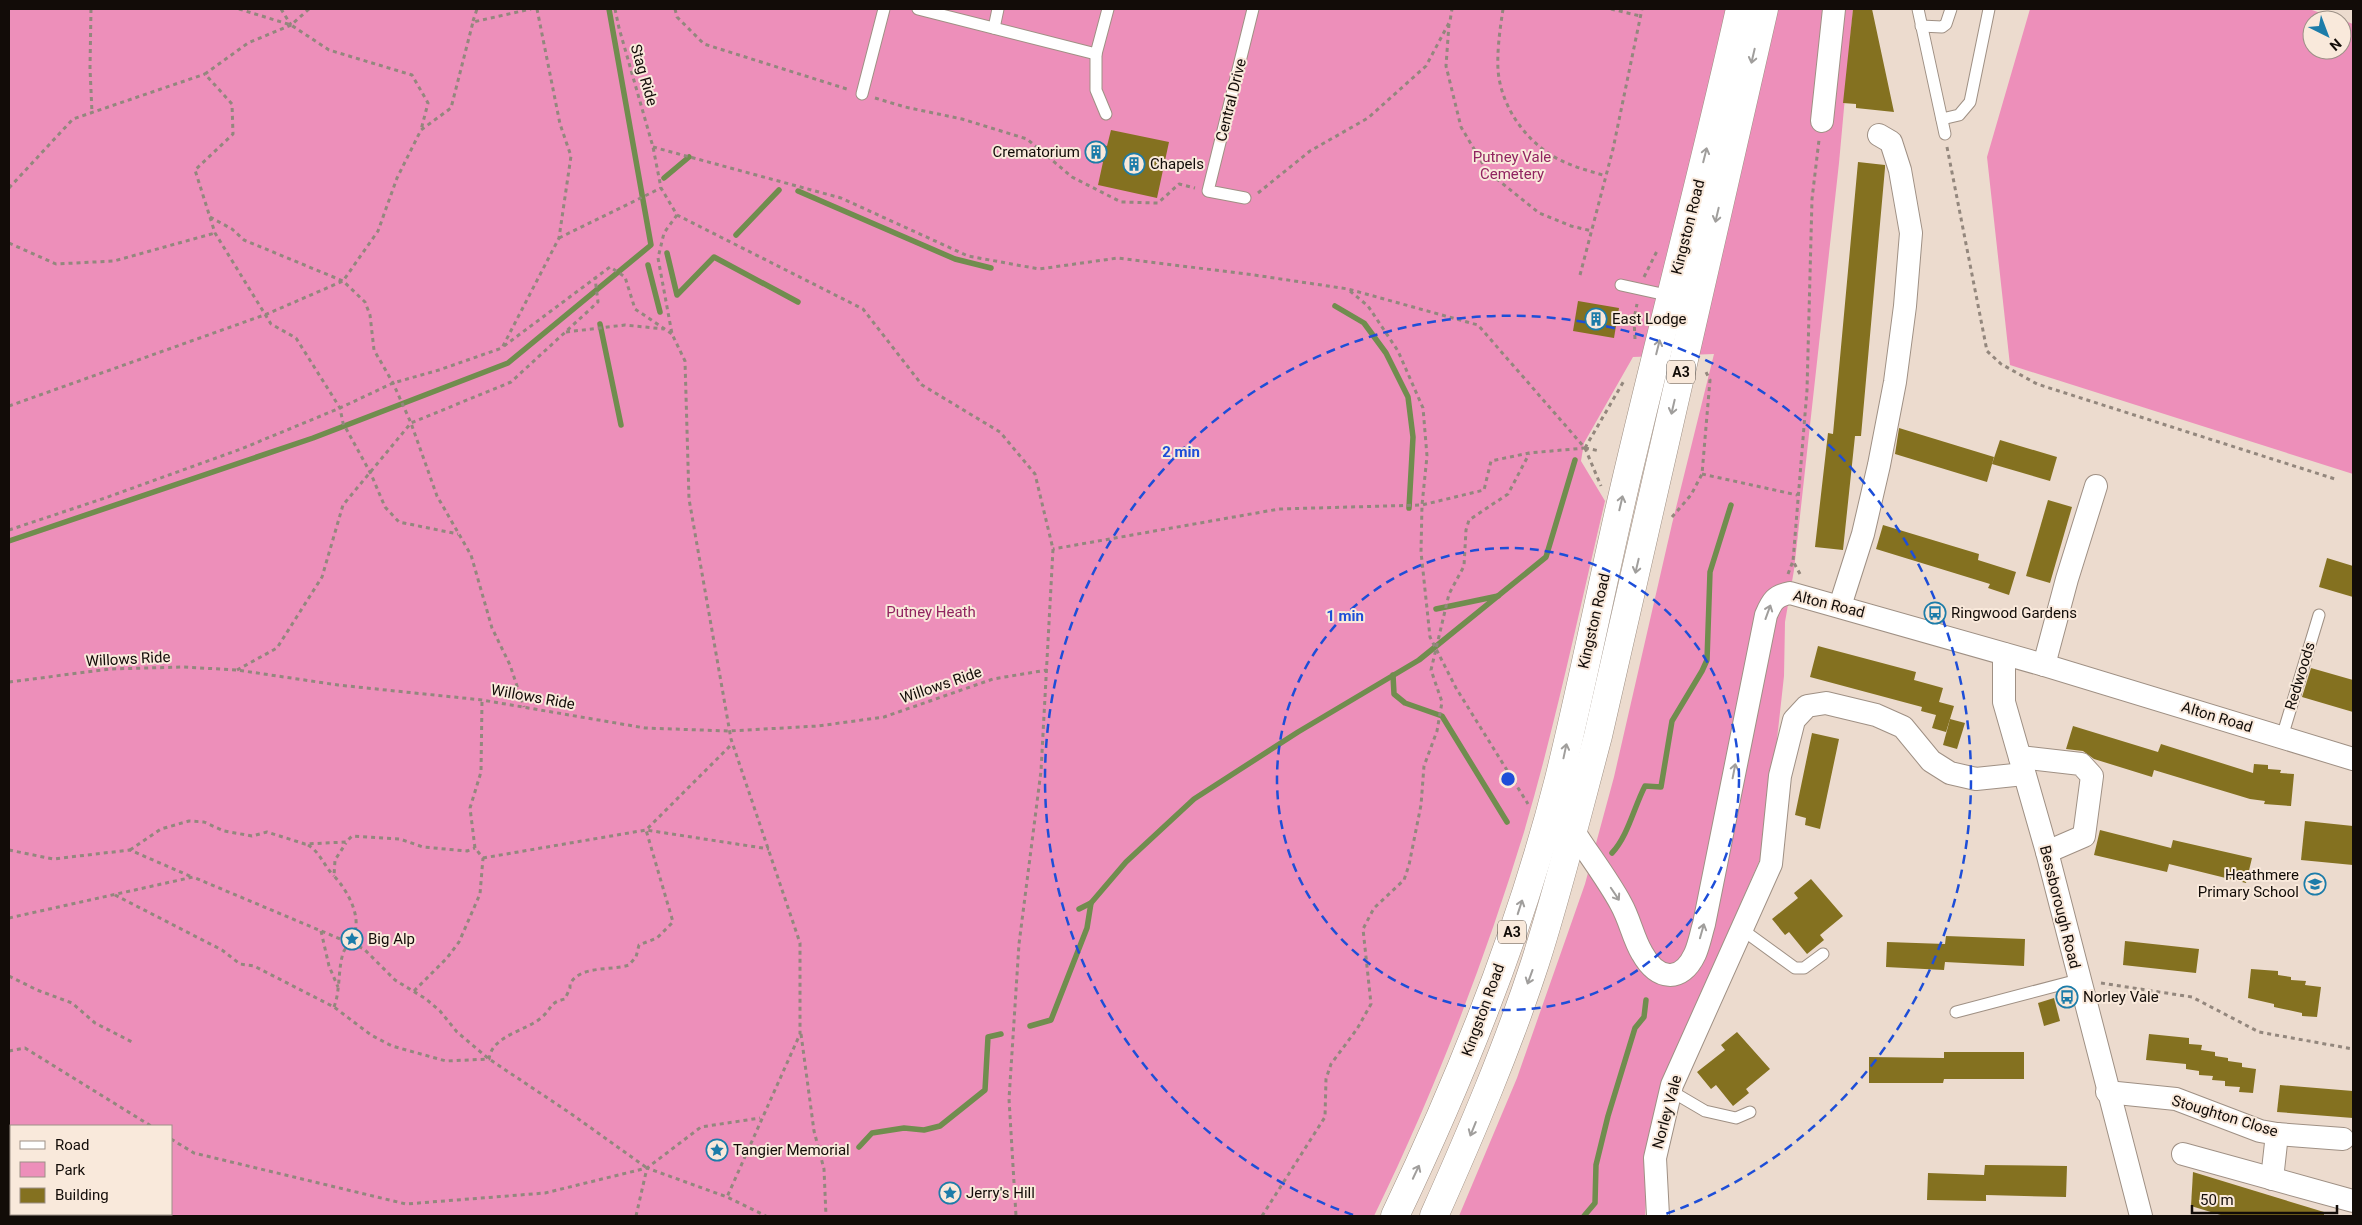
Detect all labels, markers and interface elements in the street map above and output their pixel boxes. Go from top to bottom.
north arrow [2302,10,2352,60]
text: N [2327,35,2345,54]
street label: Stag Ride [627,42,661,108]
one-way arrow [1748,48,1757,64]
street label: Central Drive [1212,57,1250,143]
building icon: Crematorium [1084,140,1108,164]
place label: Crematorium [993,143,1080,161]
one-way arrow [1701,147,1710,163]
park label: Putney Vale Cemetery [1473,148,1551,183]
building icon: Chapels [1122,152,1146,176]
place label: Chapels [1150,155,1204,173]
street label: Kingston Road [1668,178,1708,276]
one-way arrow [1712,206,1721,222]
building icon: East Lodge [1584,307,1608,331]
place label: East Lodge [1612,310,1687,328]
one-way arrow [1654,339,1663,355]
road number: A3 [1667,361,1695,384]
one-way arrow [1668,399,1677,415]
text: 2 min [1162,443,1200,461]
one-way arrow [1617,495,1626,511]
one-way arrow [1632,557,1641,573]
street label: Kingston Road [1574,572,1614,670]
street label: Alton Road [1791,586,1867,622]
bus stop icon: Ringwood Gardens [1923,601,1947,625]
park label: Putney Heath [886,603,976,621]
place label: Ringwood Gardens [1951,604,2077,622]
one-way arrow [1764,605,1773,621]
text: 1 min [1326,607,1364,625]
street label: Redwoods [2281,640,2319,712]
street label: Willows Ride [85,648,171,670]
street label: Willows Ride [898,663,984,707]
street label: Willows Ride [490,681,576,713]
street label: Alton Road [2179,698,2255,736]
one-way arrow [1561,744,1570,760]
one-way arrow [1730,764,1740,780]
centre of rings [1499,770,1517,788]
street label: Bessborough Road [2036,844,2084,970]
place label: Heathmere Primary School [2198,866,2299,901]
school or university icon: Heathmere Primary School [2303,872,2327,896]
one-way arrow [1610,887,1620,901]
one-way arrow [1516,900,1526,916]
road number: A3 [1498,920,1526,944]
one-way arrow [1697,923,1707,939]
place icon: Big Alp [340,927,364,951]
place label: Big Alp [368,930,415,948]
street label: Kingston Road [1458,961,1508,1059]
one-way arrow [1525,969,1534,985]
bus stop icon: Norley Vale [2055,985,2079,1009]
place label: Norley Vale [2083,988,2159,1006]
street label: Norley Vale [1649,1073,1685,1151]
street label: Stoughton Close [2170,1091,2280,1141]
one-way arrow [1467,1122,1476,1137]
legend [10,1125,172,1215]
text: Road [55,1136,89,1154]
place icon: Tangier Memorial [705,1138,729,1162]
place label: Tangier Memorial [733,1141,850,1159]
text: Park [55,1161,86,1179]
one-way arrow [1412,1165,1421,1180]
place icon: Jerry's Hill [938,1181,962,1205]
scale bar [2192,1182,2337,1214]
place label: Jerry's Hill [966,1184,1035,1202]
text: Building [55,1186,109,1204]
text: 50 m [2200,1191,2234,1209]

